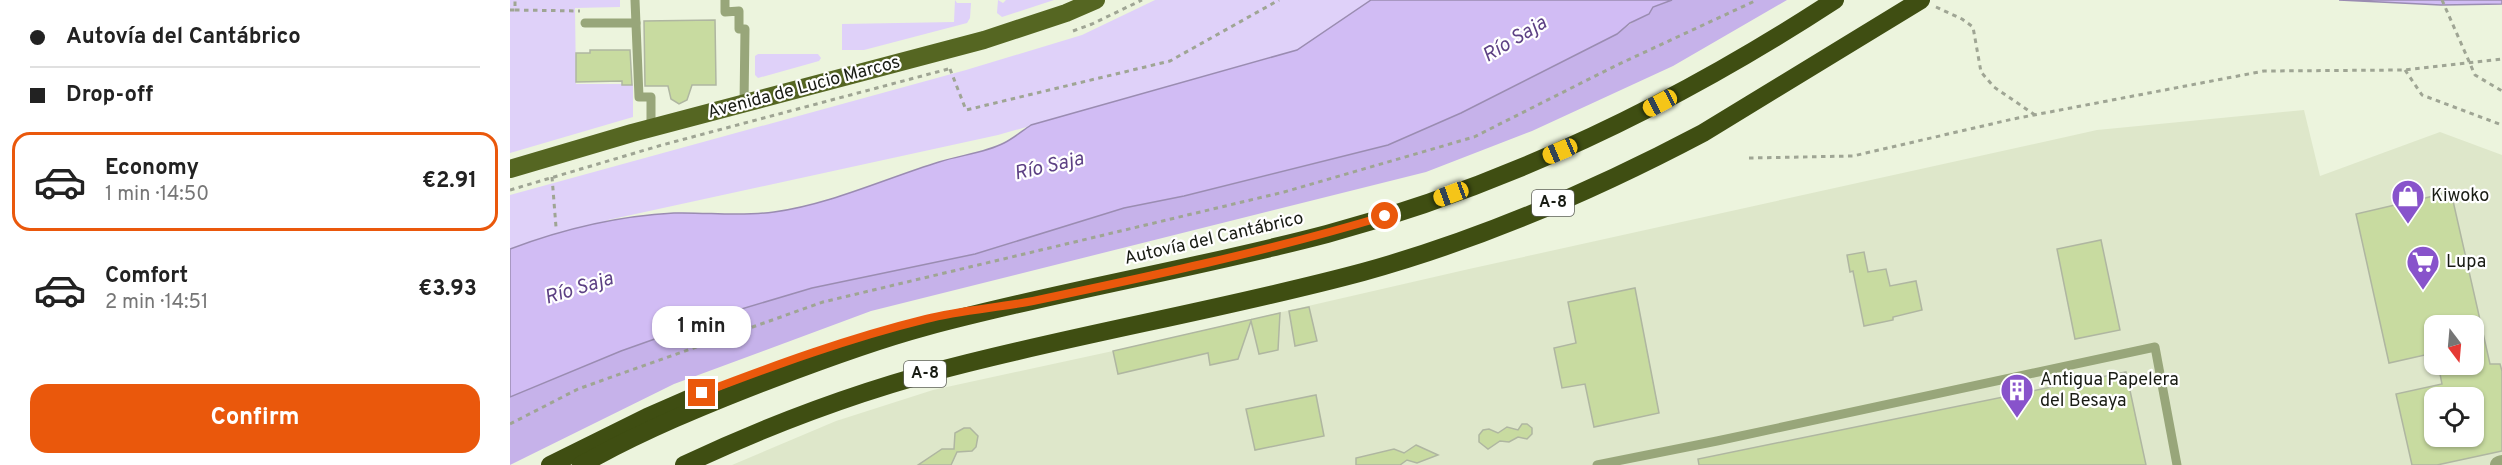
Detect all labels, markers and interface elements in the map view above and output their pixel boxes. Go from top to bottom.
water label: Río Saja [1478,10,1553,69]
text: Autovía del Cantábrico [66,24,301,51]
street label: Avenida de Lucio Marcos [705,51,903,125]
text: Drop-off [66,82,153,109]
car [1640,87,1680,119]
car [1540,136,1580,166]
water label: Río Saja [1012,146,1087,188]
icon: car [33,155,87,209]
text: Economy [105,155,199,182]
text: €2.91 [422,168,477,195]
shop icon: Kiwoko [2390,178,2426,225]
car [1431,179,1471,209]
text: 1 min · 14:50 [105,182,209,208]
place label: Kiwoko [2431,185,2489,208]
road number: A-8 [1532,190,1574,216]
route start [1371,202,1398,229]
street label: Autovía del Cantábrico [1122,207,1306,271]
supermarket icon: Lupa [2405,244,2441,291]
place label: Lupa [2446,251,2486,274]
icon: car [33,263,87,317]
text: Comfort [105,263,188,290]
water label: Río Saja [541,266,617,312]
text: €3.93 [418,276,477,303]
text: 2 min · 14:51 [105,290,208,316]
callout: 1 min [652,306,752,348]
text: 1 min [677,314,726,340]
north arrow [2424,315,2484,375]
map controls [2424,315,2484,447]
road number: A-8 [904,361,946,387]
place label: Antigua Papelera del Besaya [2040,369,2179,413]
building icon: Antigua Papelera del Besaya [1999,372,2035,419]
route end [688,379,715,406]
button: Confirm [30,384,480,453]
button: locate [2424,387,2484,447]

